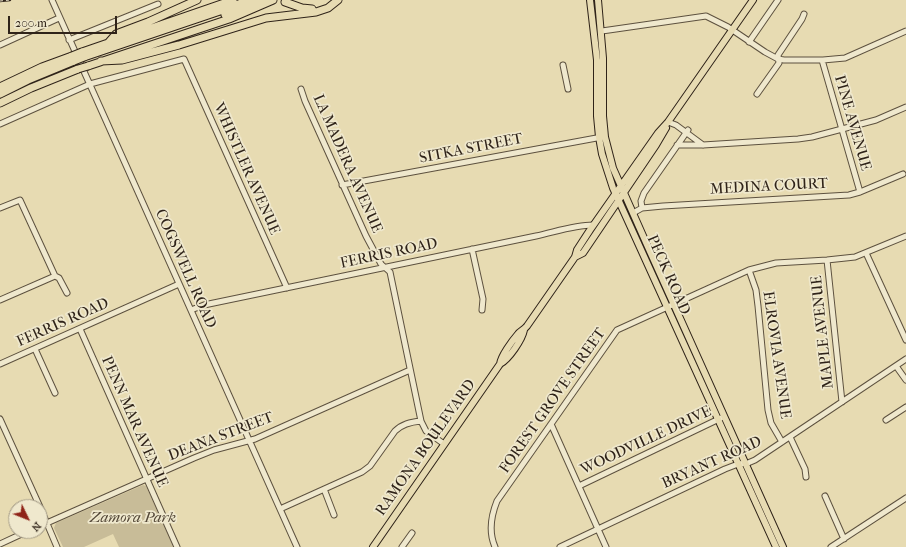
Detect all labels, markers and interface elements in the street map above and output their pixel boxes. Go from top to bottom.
scale bar [10,8,119,34]
text: 200 m [15,16,47,30]
street label: PINE AVENUE [830,73,874,173]
street label: LA MADERA AVENUE [308,92,386,236]
street label: WHISTLER AVENUE [209,100,283,238]
street label: SITKA STREET [418,130,524,168]
street label: MEDINA COURT [710,175,828,199]
street label: COGSWELL ROAD [151,207,219,331]
street label: PECK ROAD [642,232,694,318]
street label: FERRIS ROAD [339,235,439,273]
street label: MAPLE AVENUE [808,274,838,390]
street label: ELROVIA AVENUE [758,290,794,420]
street label: FERRIS ROAD [14,295,112,351]
street label: FOREST GROVE STREET [496,325,610,477]
street label: PENN MAR AVENUE [97,354,171,490]
street label: RAMONA BOULEVARD [372,376,480,520]
street label: WOODVILLE DRIVE [578,403,714,479]
street label: DEANA STREET [166,409,276,465]
street label: BRYANT ROAD [659,433,765,493]
north arrow [8,499,48,539]
park label: Zamora Park [90,509,176,527]
text: N [29,519,44,534]

